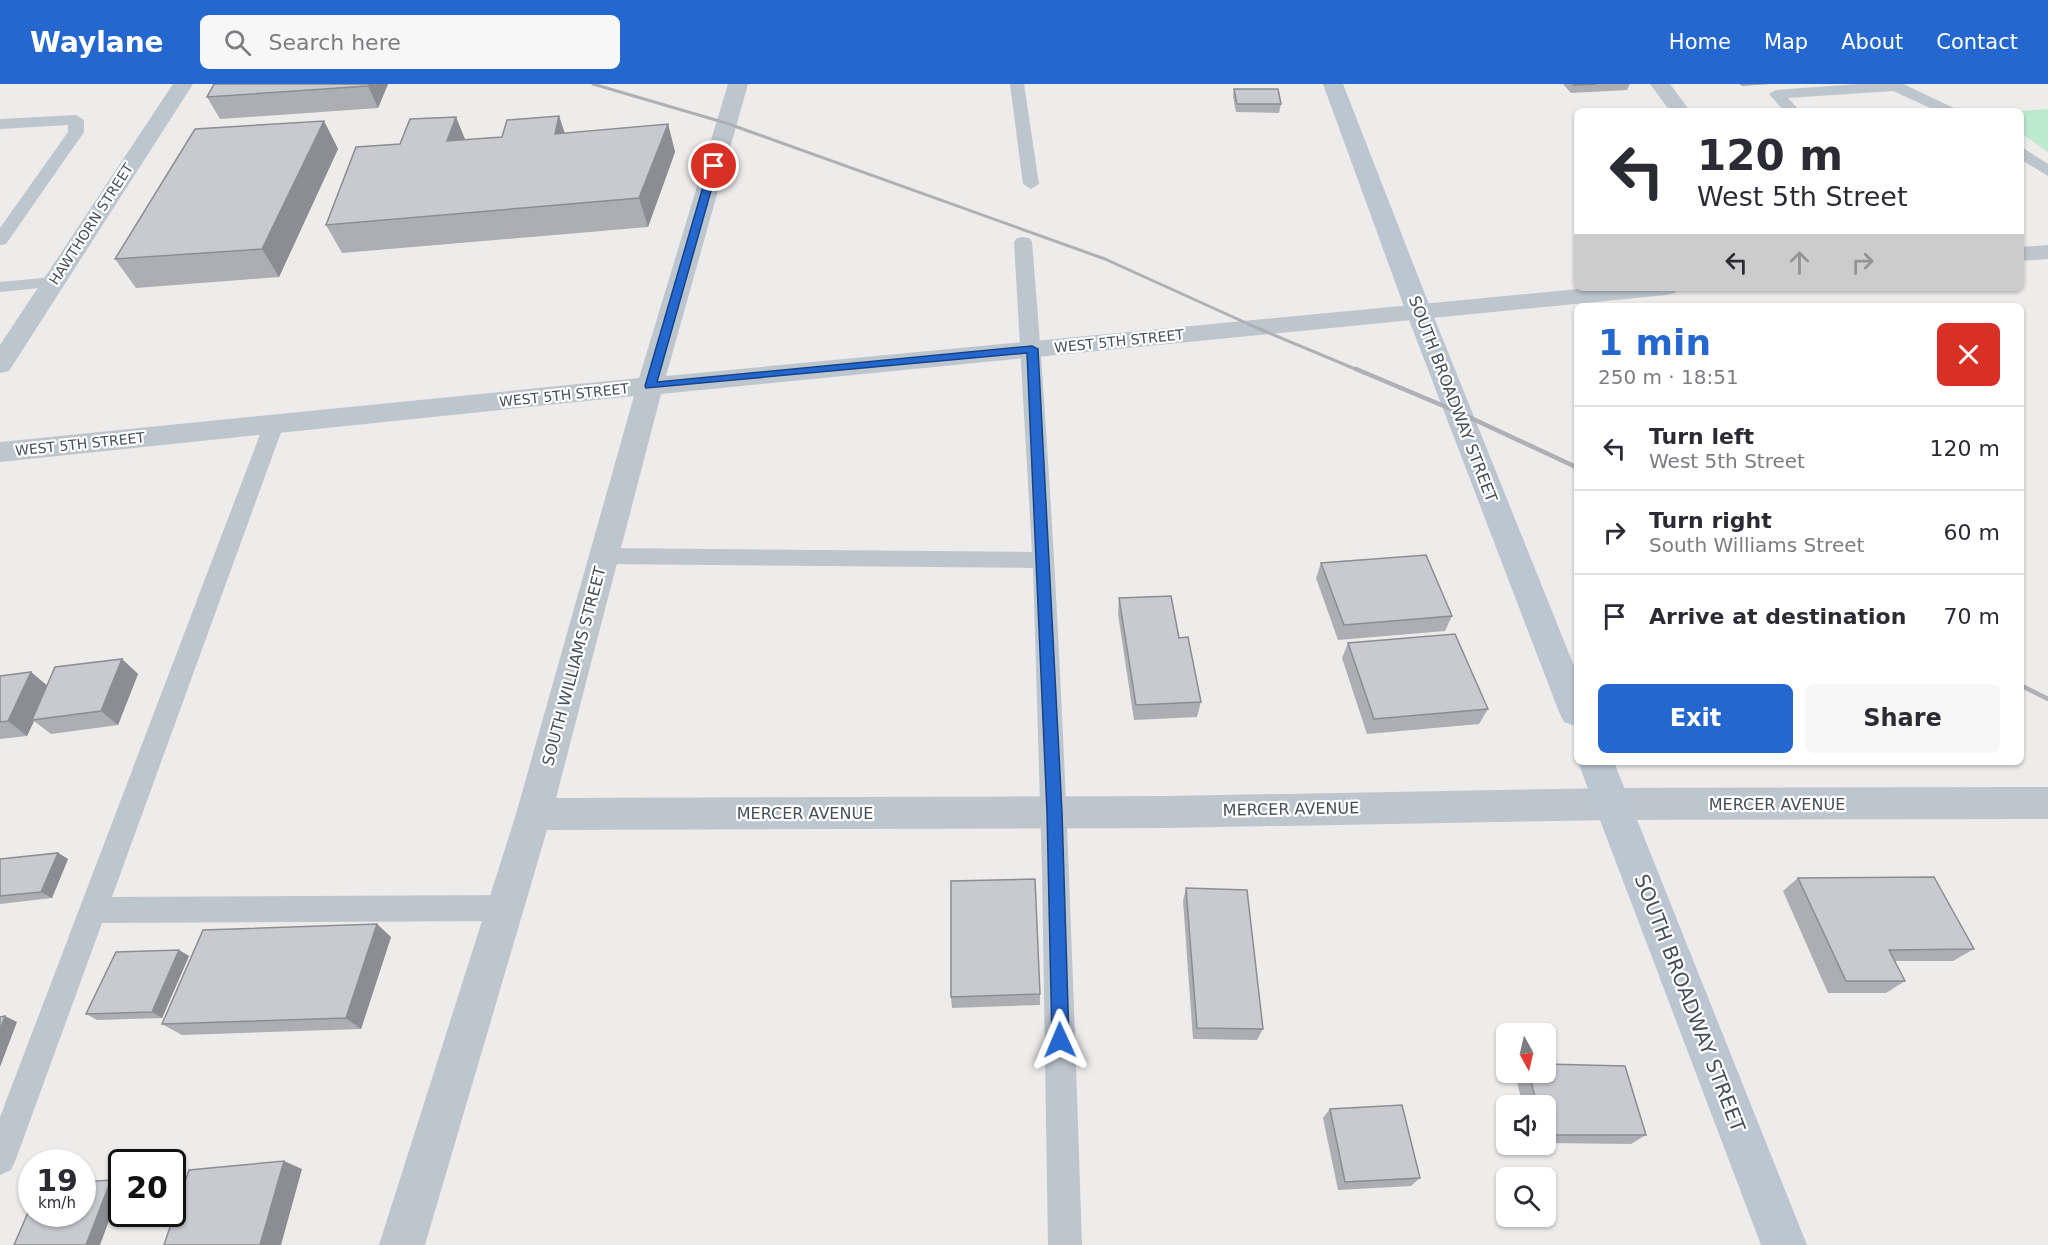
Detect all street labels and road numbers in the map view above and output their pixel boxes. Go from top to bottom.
street label: HAWTHORN STREET [46,160,136,288]
street label: SOUTH BROADWAY STREET [1405,293,1501,505]
street label: WEST 5TH STREET [1053,326,1185,356]
street label: WEST 5TH STREET [498,380,630,410]
street label: WEST 5TH STREET [14,429,146,459]
street label: SOUTH WILLIAMS STREET [538,564,610,768]
street label: MERCER AVENUE [1709,795,1845,814]
street label: MERCER AVENUE [1223,798,1359,820]
street label: MERCER AVENUE [737,804,873,823]
street label: SOUTH BROADWAY STREET [1630,871,1751,1136]

